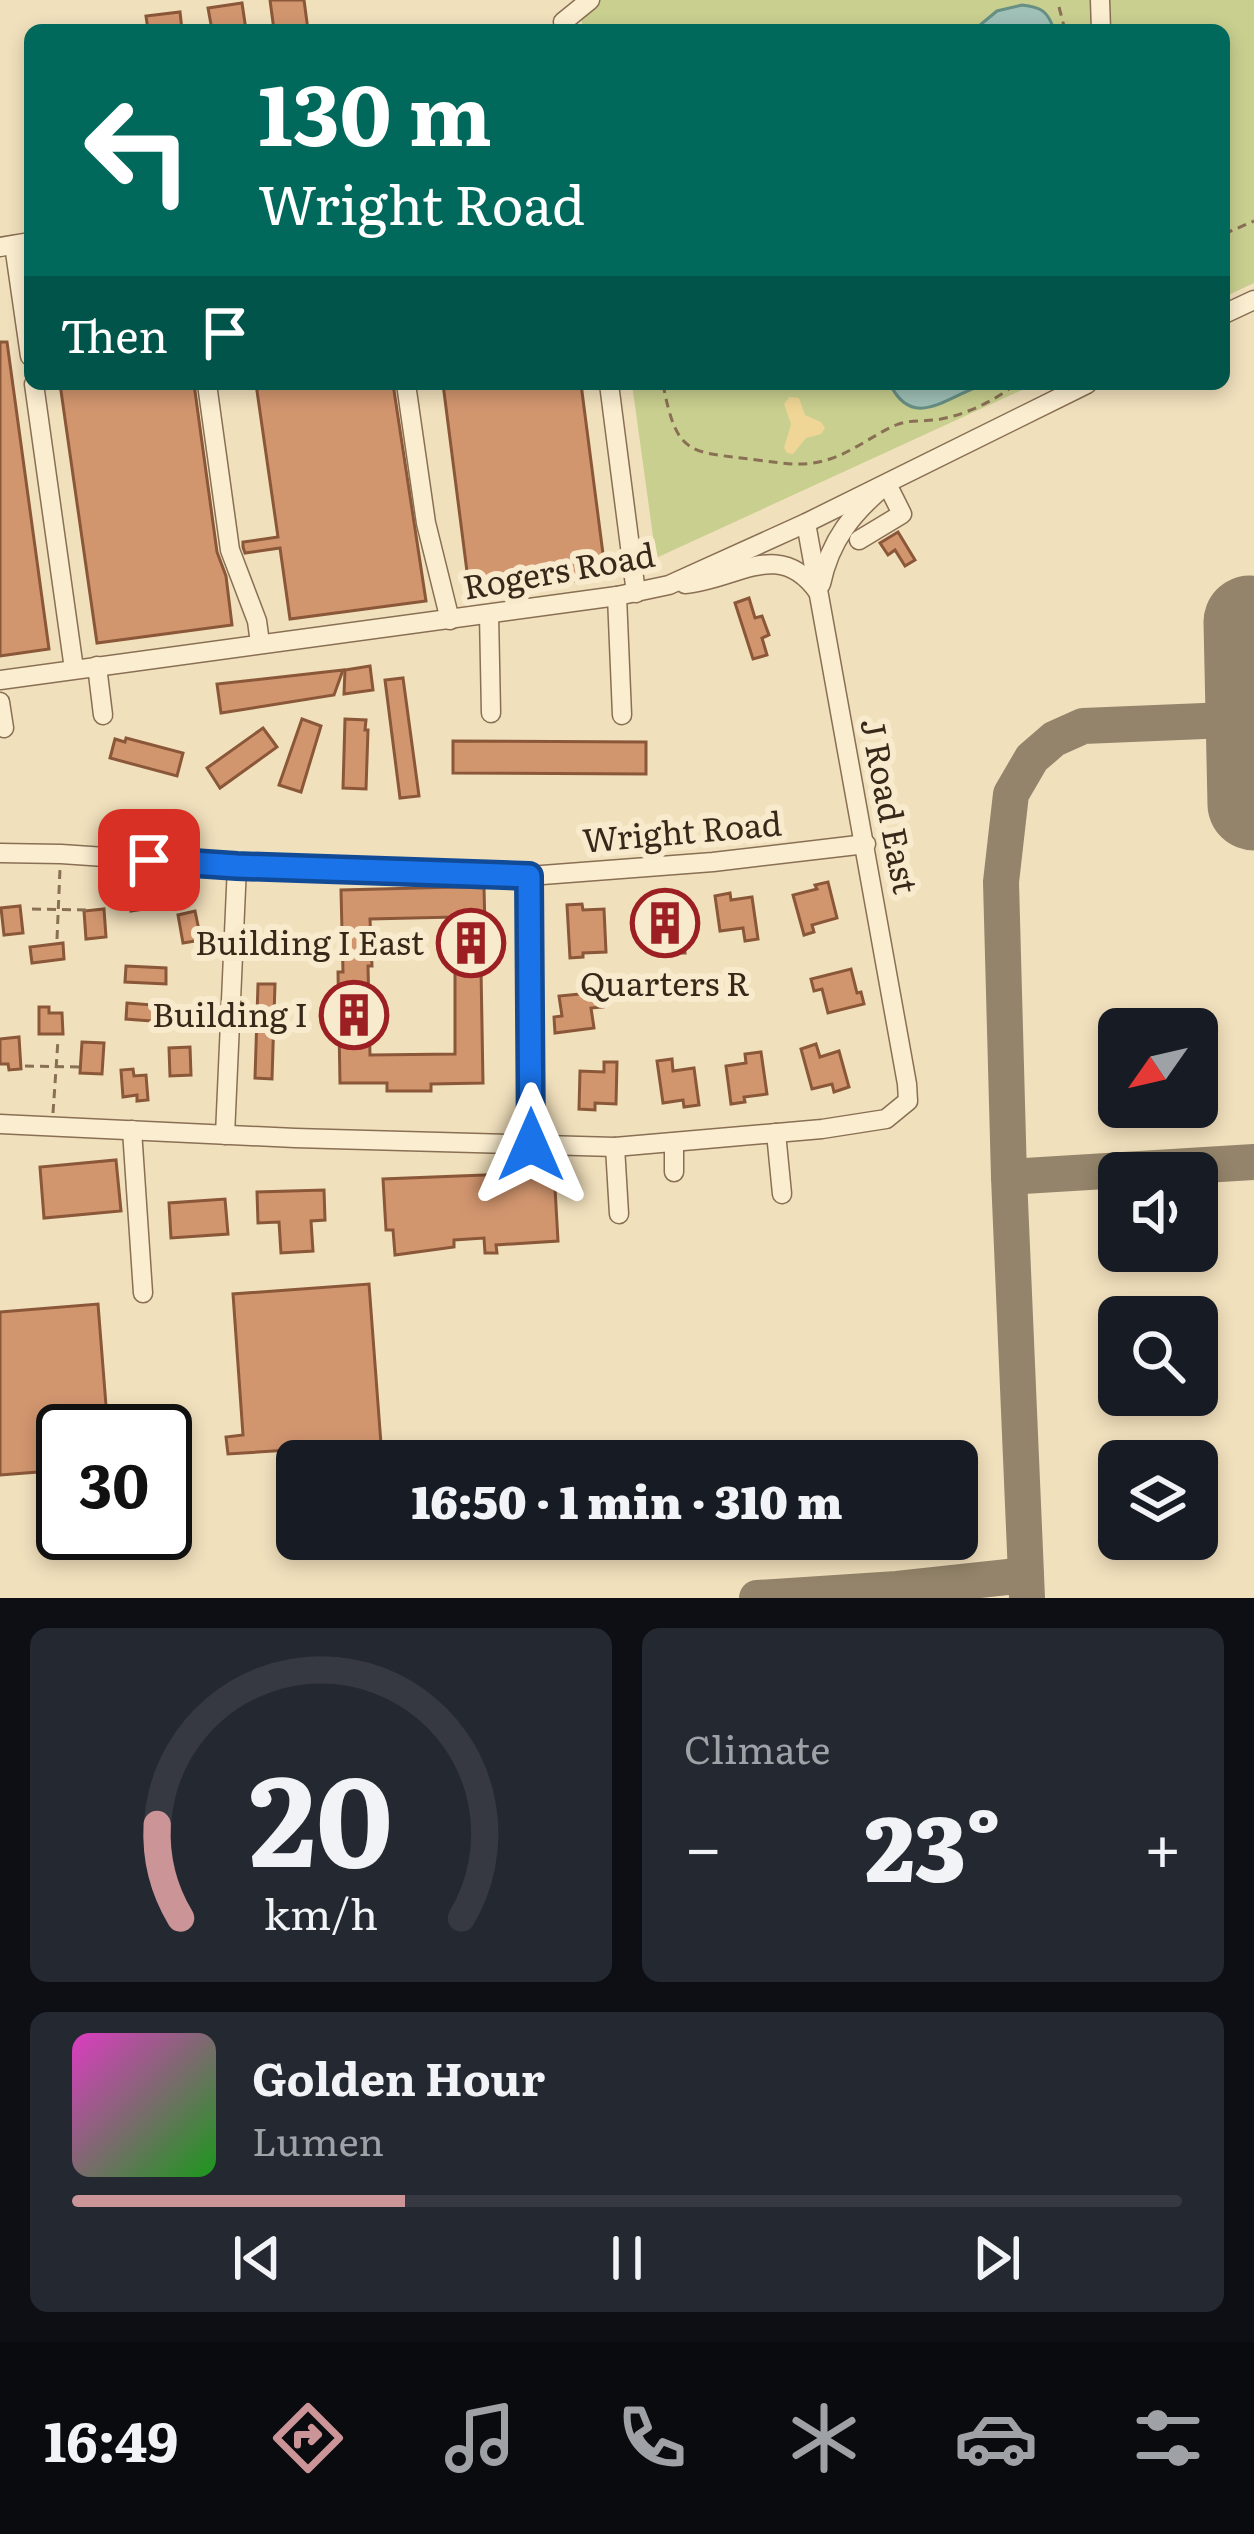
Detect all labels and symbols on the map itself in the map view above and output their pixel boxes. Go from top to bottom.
street label: Rogers Road [459,528,658,610]
street label: J Road East [850,713,933,898]
street label: Wright Road [580,796,783,863]
pin [98,809,200,911]
building icon: Quarters R [630,888,700,958]
building icon: Building I East [436,908,506,978]
place label: Building I East [195,916,425,965]
place label: Quarters R [580,957,750,1006]
building icon: Building I [319,980,389,1050]
place label: Building I [152,988,308,1037]
north arrow [1098,1008,1218,1128]
position arrow [468,1082,594,1208]
speed limit sign: 30 [36,1404,192,1560]

